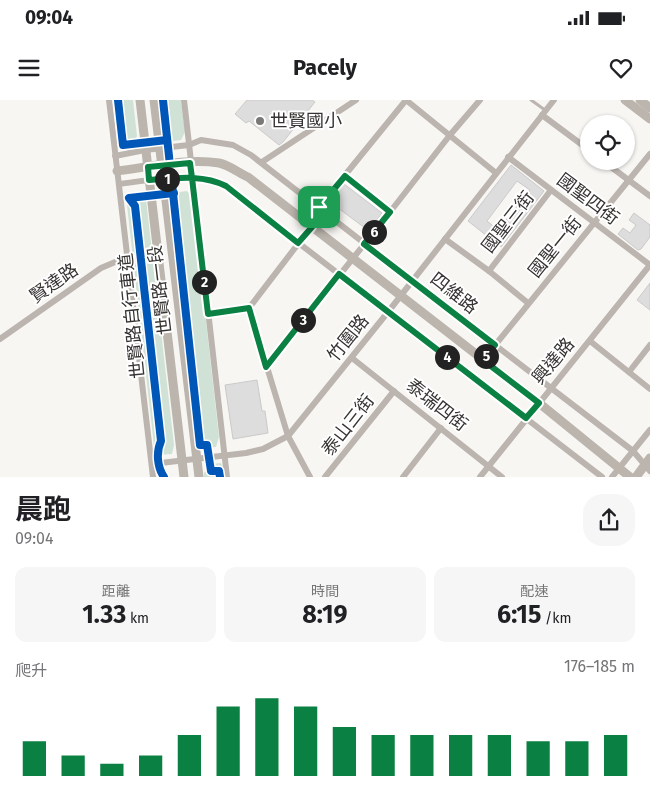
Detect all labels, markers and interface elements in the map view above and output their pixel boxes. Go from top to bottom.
text: 09:04 [25,6,73,29]
icon: menu [15,54,43,82]
text: Pacely [293,54,357,81]
icon: heart [607,54,635,82]
place label: 世賢國小 [270,110,342,132]
marker: 世賢國小 [254,115,266,127]
map controls [580,115,635,170]
button: locate [580,115,635,170]
pin: 1 [154,166,180,192]
street label: 國聖四街 [553,169,623,229]
text: 1 [164,171,171,188]
pin [298,186,340,228]
street label: 國聖三街 [477,187,539,257]
icon: arrive [305,193,333,221]
street label: 國聖一街 [524,212,586,282]
pin: 6 [362,220,386,244]
text: 6 [371,224,378,241]
street label: 世賢路一段 [144,244,176,336]
street label: 世賢路自行車道 [114,252,150,380]
street label: 賢達路 [26,259,82,307]
street label: 四維路 [426,268,482,318]
pin: 2 [192,270,216,294]
text: 2 [201,274,208,291]
pin: 3 [290,308,316,332]
street label: 竹圍路 [322,310,374,366]
text: 3 [300,312,307,329]
street label: 興達路 [527,333,579,389]
pin: 4 [434,344,460,370]
pin: 5 [474,344,498,368]
text: 5 [483,348,490,365]
text: 4 [444,349,451,366]
street label: 泰瑞四街 [402,374,472,436]
street label: 泰山三街 [317,390,379,460]
text: 晨跑 [15,493,71,526]
button: share [583,494,635,546]
text: 09:04 [15,529,53,548]
text: 距離 [102,583,130,600]
text: 時間 [311,583,339,600]
text: 配速 [520,583,548,600]
text: 1.33 [82,600,126,630]
text: 8:19 [302,600,348,630]
text: 6:15 [497,600,541,630]
text: km [126,610,149,627]
text: /km [541,610,572,627]
text: 176–185 m [564,657,635,676]
text: 爬升 [15,661,47,680]

